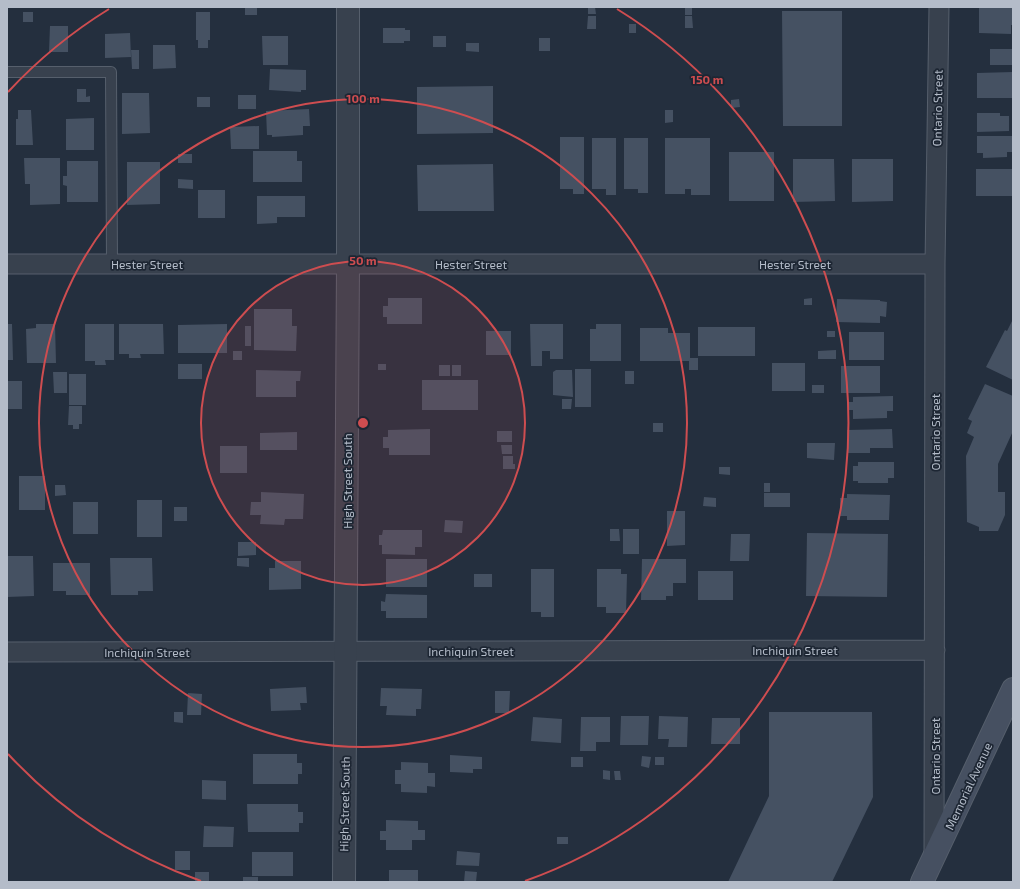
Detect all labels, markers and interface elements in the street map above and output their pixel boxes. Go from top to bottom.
street label: Ontario Street [929,69,945,147]
text: 150 m [691,72,723,86]
text: 100 m [346,91,380,105]
text: 50 m [349,253,377,267]
street label: Hester Street [111,257,183,271]
street label: Hester Street [435,257,507,271]
street label: Hester Street [759,257,831,271]
street label: Ontario Street [928,393,942,470]
centre of rings [356,416,370,430]
street label: High Street South [340,433,354,529]
street label: Inchiquin Street [752,643,838,657]
street label: Inchiquin Street [428,644,514,658]
street label: Inchiquin Street [104,645,190,659]
street label: Ontario Street [928,717,942,794]
street label: Memorial Avenue [942,740,994,832]
street label: High Street South [336,756,352,852]

